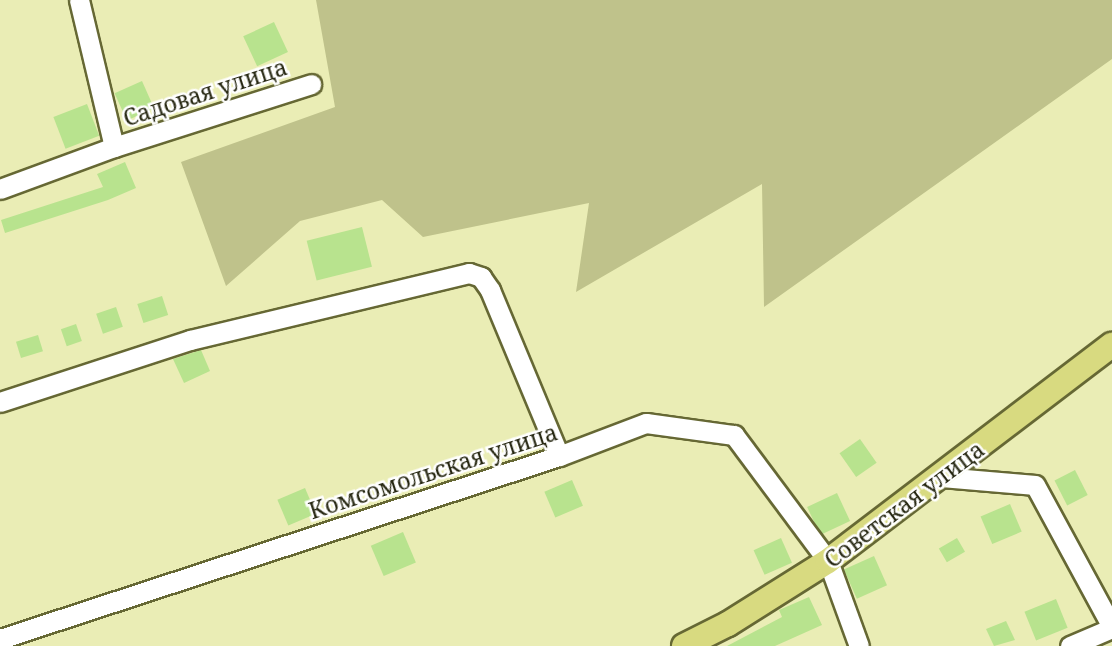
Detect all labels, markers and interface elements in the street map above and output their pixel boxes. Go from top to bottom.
street label: Садовая улица [120,53,290,131]
street label: Комсомольская улица [305,418,561,524]
street label: Советская улица [819,435,989,573]

